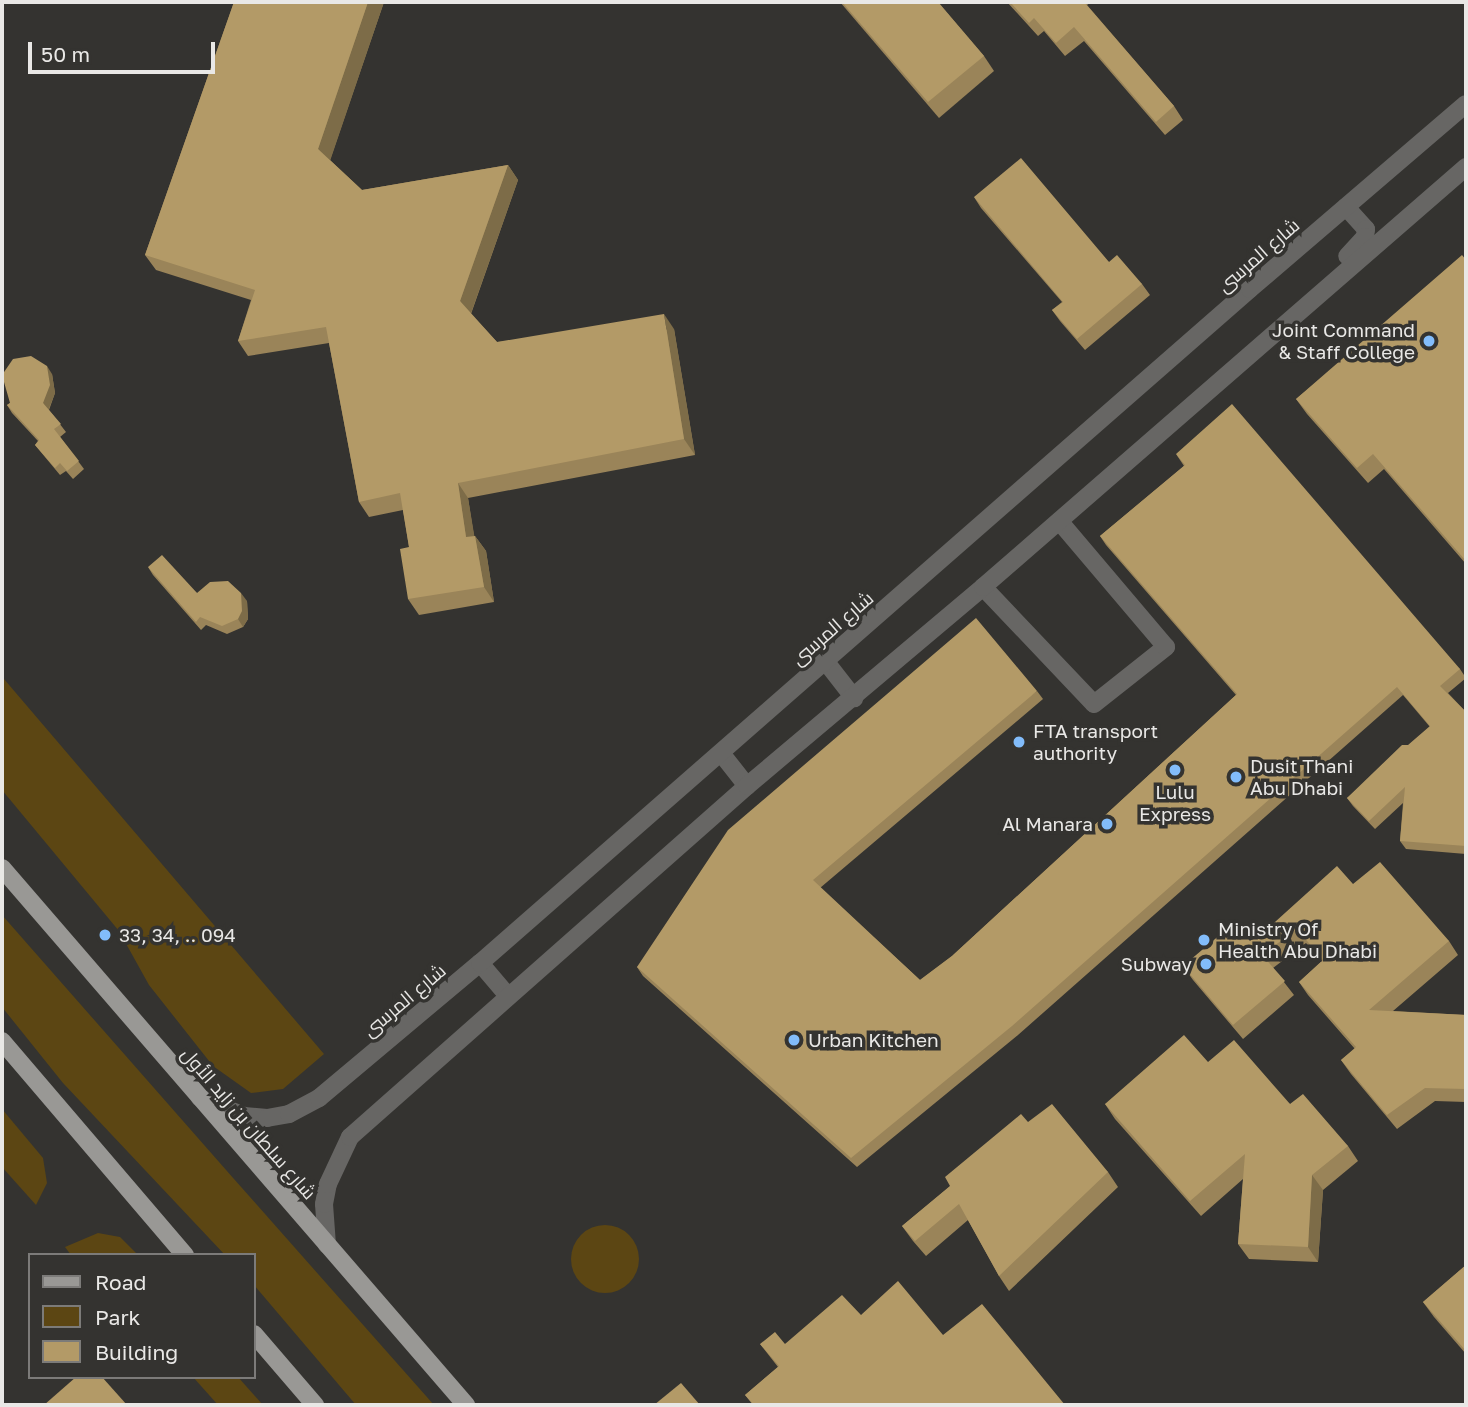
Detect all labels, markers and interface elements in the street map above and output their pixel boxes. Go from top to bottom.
scale bar [32,28,219,72]
text: 50 m [41,41,90,67]
street label: شارع المرسى [1212,213,1304,297]
place label: Joint Command & Staff College [1272,319,1415,363]
marker: Joint Command & Staff College [1421,333,1437,349]
street label: شارع المرسى [786,586,878,670]
place label: FTA transport authority [1033,720,1158,764]
marker: FTA transport authority [1011,734,1027,750]
place label: Dusit Thani Abu Dhabi [1250,755,1353,799]
marker: Lulu Express [1167,762,1183,778]
marker: Dusit Thani Abu Dhabi [1228,769,1244,785]
place label: Lulu Express [1139,781,1211,825]
place label: Al Manara [1002,813,1093,835]
marker: Al Manara [1099,816,1115,832]
place label: Ministry Of Health Abu Dhabi [1218,918,1377,962]
place label: 33, 34, .. 094 [119,924,236,946]
marker: 33, 34, .. 094 [97,927,113,943]
marker: Ministry Of Health Abu Dhabi [1196,932,1212,948]
place label: Subway [1121,953,1192,975]
marker: Subway [1198,956,1214,972]
street label: شارع المرسى [358,959,450,1041]
place label: Urban Kitchen [808,1029,939,1051]
marker: Urban Kitchen [786,1032,802,1048]
street label: شارع سلطان بن زايد الأول [177,1042,321,1204]
legend [28,1253,256,1379]
text: Road [95,1269,146,1295]
text: Park [95,1304,140,1330]
text: Building [95,1339,178,1365]

